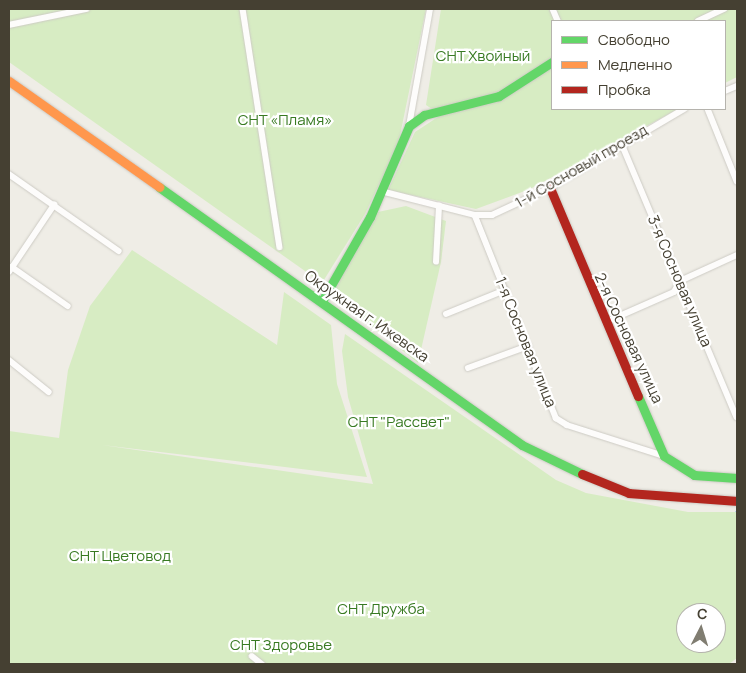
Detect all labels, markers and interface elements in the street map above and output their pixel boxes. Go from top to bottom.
legend [551,20,726,110]
text: Свободно [598,29,670,50]
park label: СНТ Хвойный [436,47,530,65]
text: Медленно [598,54,672,75]
text: Пробка [598,79,651,100]
park label: СНТ «Пламя» [237,111,333,129]
street label: 1-й Сосновый проезд [511,121,651,211]
street label: 3-я Сосновая улица [644,212,716,350]
street label: Окружная г. Ижевска [301,266,433,366]
street label: 2-я Сосновая улица [591,270,667,406]
street label: 1-я Сосновая улица [492,274,560,410]
park label: СНТ "Рассвет" [348,413,450,431]
park label: СНТ Цветовод [69,547,171,565]
park label: СНТ Дружба [337,600,425,618]
north arrow [676,603,726,653]
text: С [696,604,708,623]
park label: СНТ Здоровье [230,636,332,654]

